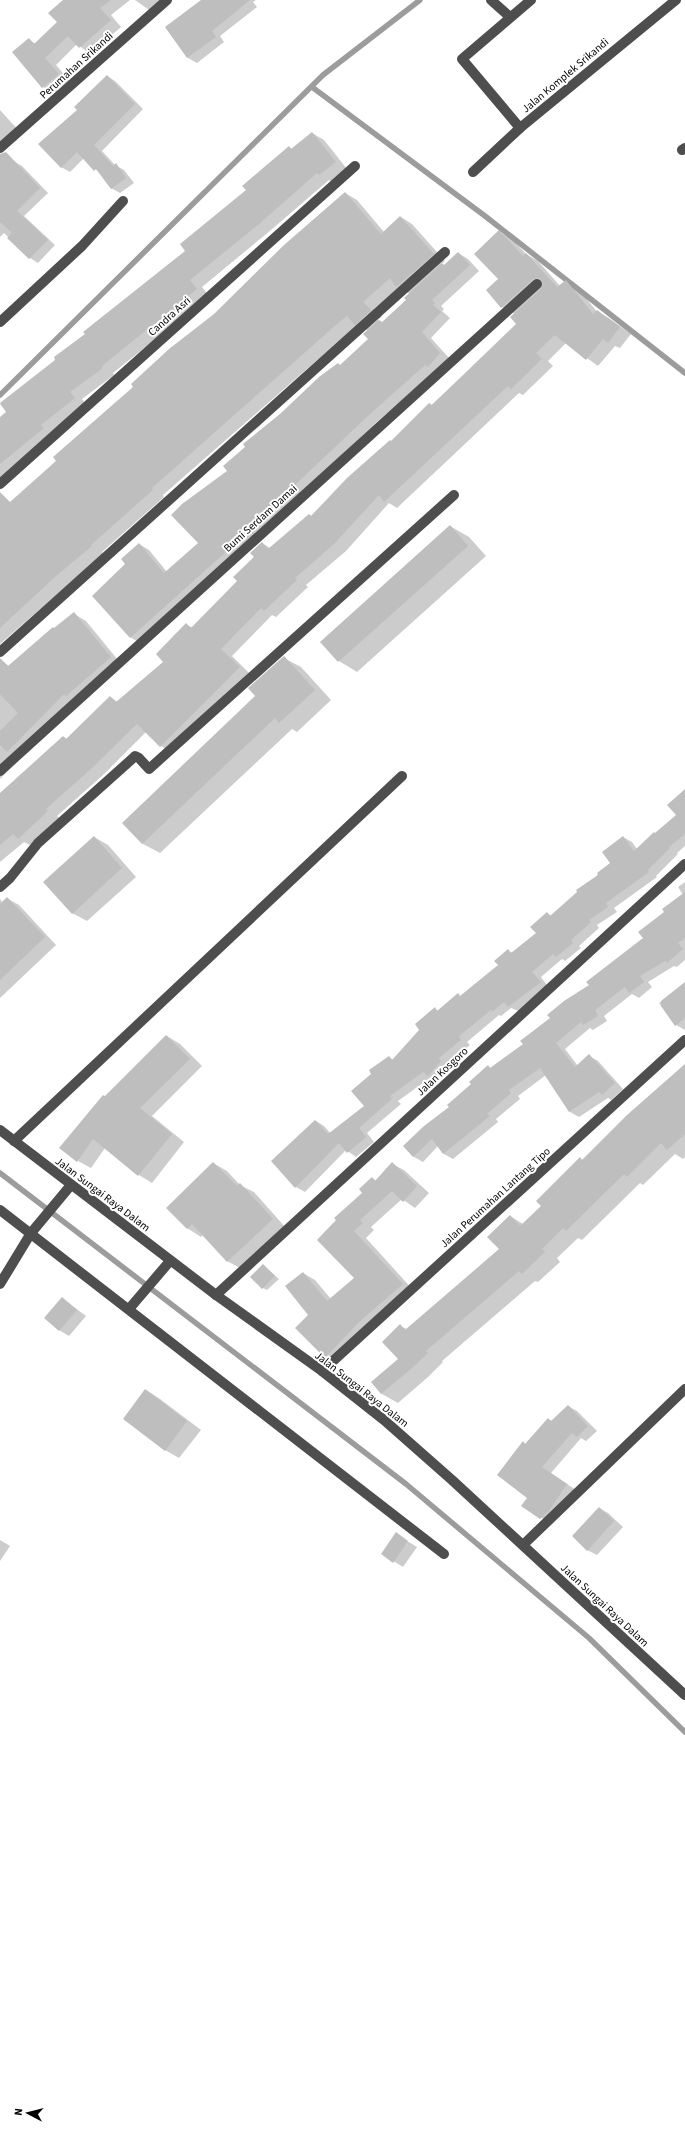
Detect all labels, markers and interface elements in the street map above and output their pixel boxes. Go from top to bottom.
street label: Perumahan Srikandi [36,28,116,102]
street label: Jalan Komplek Srikandi [519,35,612,116]
street label: Candra Asri [145,293,194,340]
street label: Bumi Serdam Damai [220,481,300,555]
street label: Jalan Kosgoro [413,1044,471,1099]
street label: Jalan Perumahan Lantang Tipo [437,1144,554,1251]
street label: Jalan Sungai Raya Dalam [52,1154,153,1235]
street label: Jalan Sungai Raya Dalam [312,1348,412,1431]
street label: Jalan Sungai Raya Dalam [557,1561,652,1650]
north arrow [8,2093,48,2133]
text: N [11,2107,26,2116]

